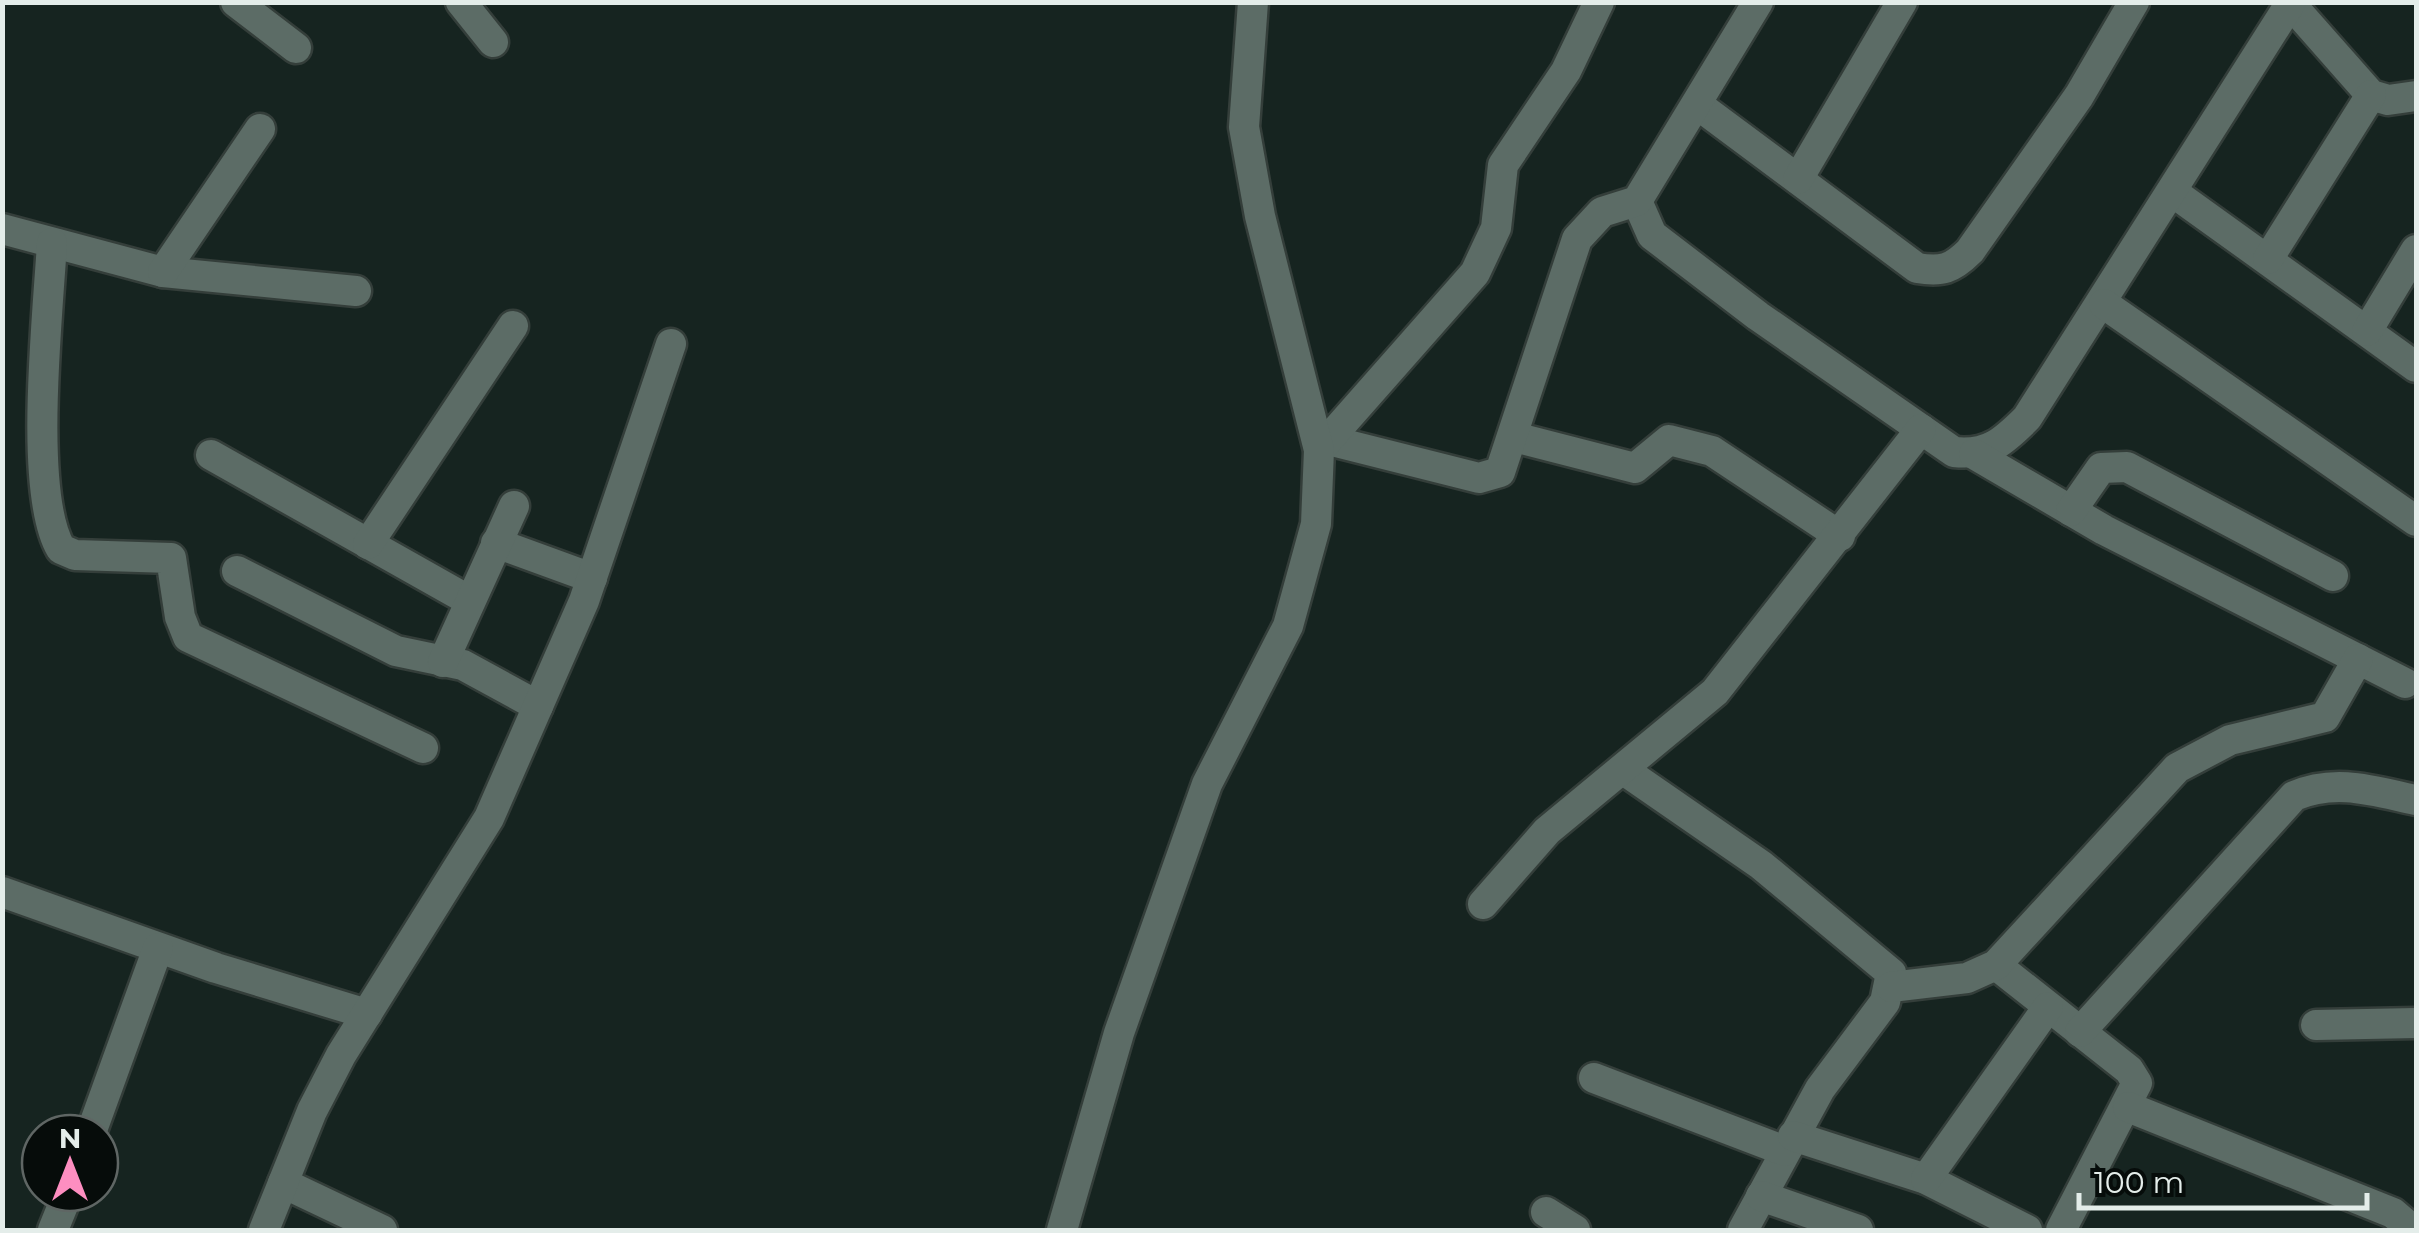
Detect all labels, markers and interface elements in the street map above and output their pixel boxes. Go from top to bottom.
north arrow [20,1113,120,1213]
text: N [59,1121,81,1155]
scale bar [2079,1148,2366,1210]
text: 100 m [2094,1164,2184,1201]

